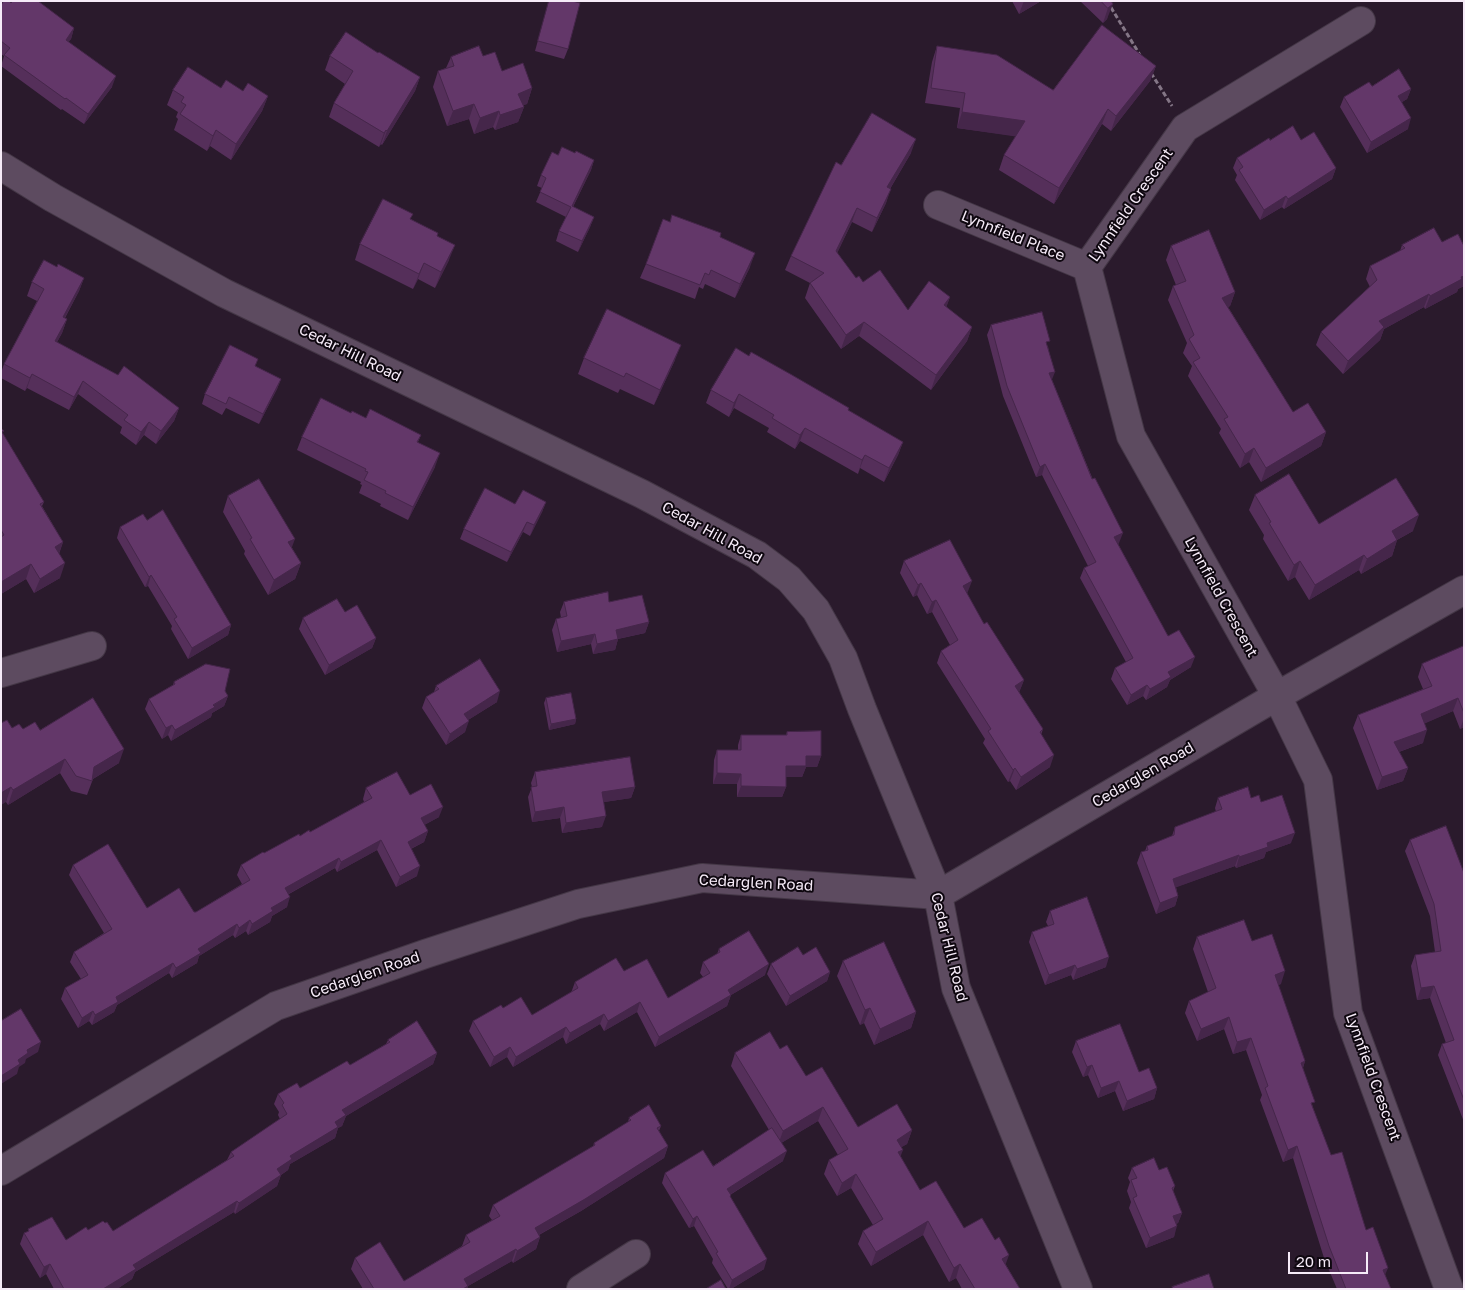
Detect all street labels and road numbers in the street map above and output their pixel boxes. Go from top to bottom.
street label: Lynnfield Crescent [1085,145,1177,265]
street label: Lynnfield Place [959,207,1067,265]
street label: Cedar Hill Road [296,320,404,386]
street label: Cedar Hill Road [659,498,765,568]
street label: Lynnfield Crescent [1181,534,1261,660]
street label: Cedarglen Road [1089,739,1197,811]
street label: Cedarglen Road [698,871,814,895]
street label: Cedar Hill Road [927,891,971,1003]
street label: Cedarglen Road [308,948,422,1002]
street label: Lynnfield Crescent [1342,1011,1404,1143]

